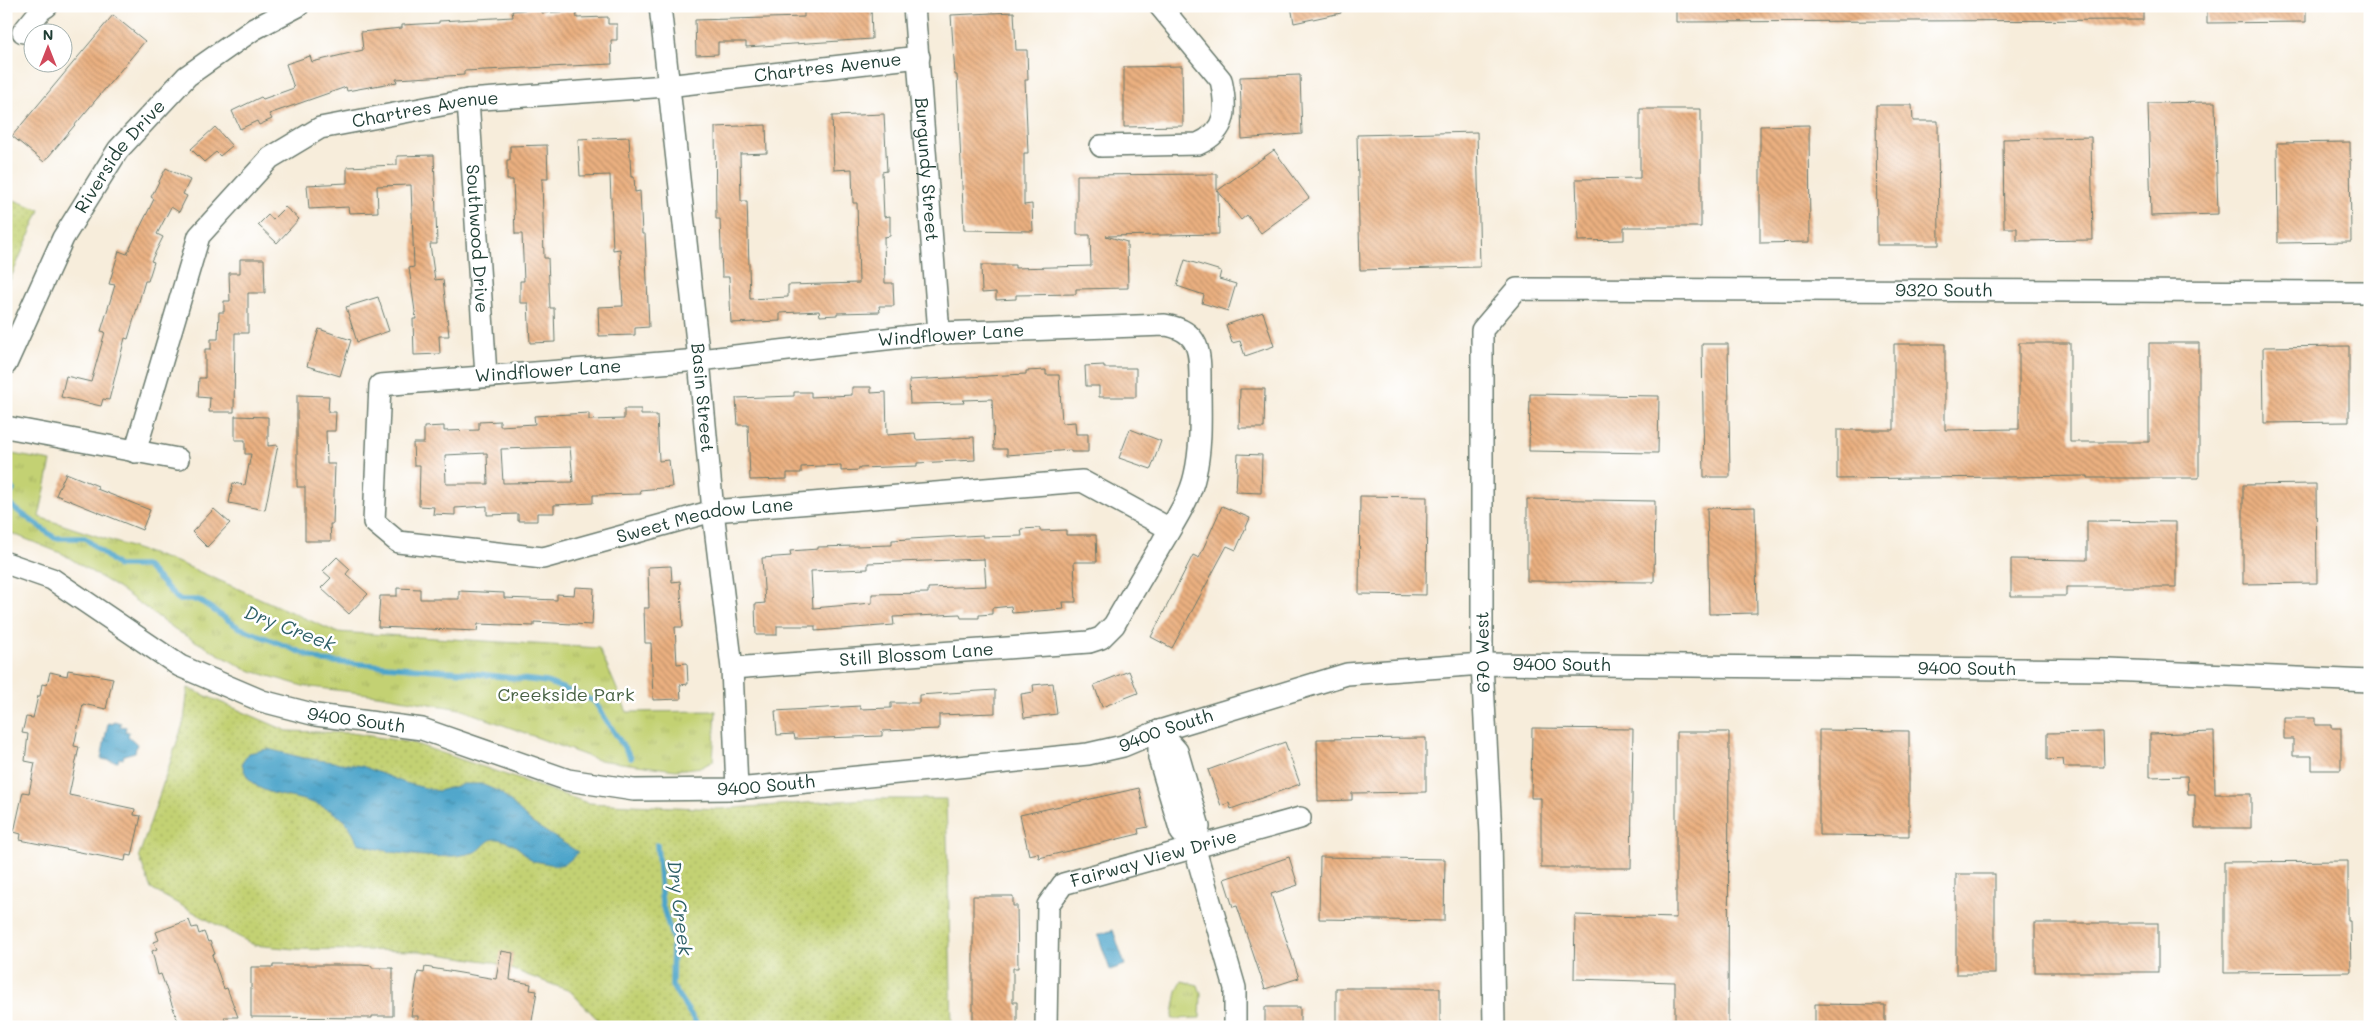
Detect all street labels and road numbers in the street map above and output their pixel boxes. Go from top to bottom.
street label: Chartres Avenue [753,46,903,87]
street label: Chartres Avenue [350,85,499,133]
street label: Riverside Drive [69,94,170,217]
street label: Burgundy Street [910,97,945,242]
street label: Southwood Drive [461,164,495,314]
street label: 9320 South [1895,277,1992,302]
street label: Windflower Lane [877,317,1025,351]
street label: Basin Street [686,342,721,453]
street label: Windflower Lane [474,353,622,387]
street label: Sweet Meadow Lane [613,491,794,548]
street label: 670 West [1469,611,1495,693]
street label: Still Blossom Lane [838,636,995,671]
street label: 9400 South [1513,651,1611,676]
street label: 9400 South [1918,655,2016,680]
street label: 9400 South [305,700,407,738]
street label: 9400 South [1115,702,1215,757]
street label: 9400 South [717,768,816,800]
street label: Fairway View Drive [1067,823,1239,892]

